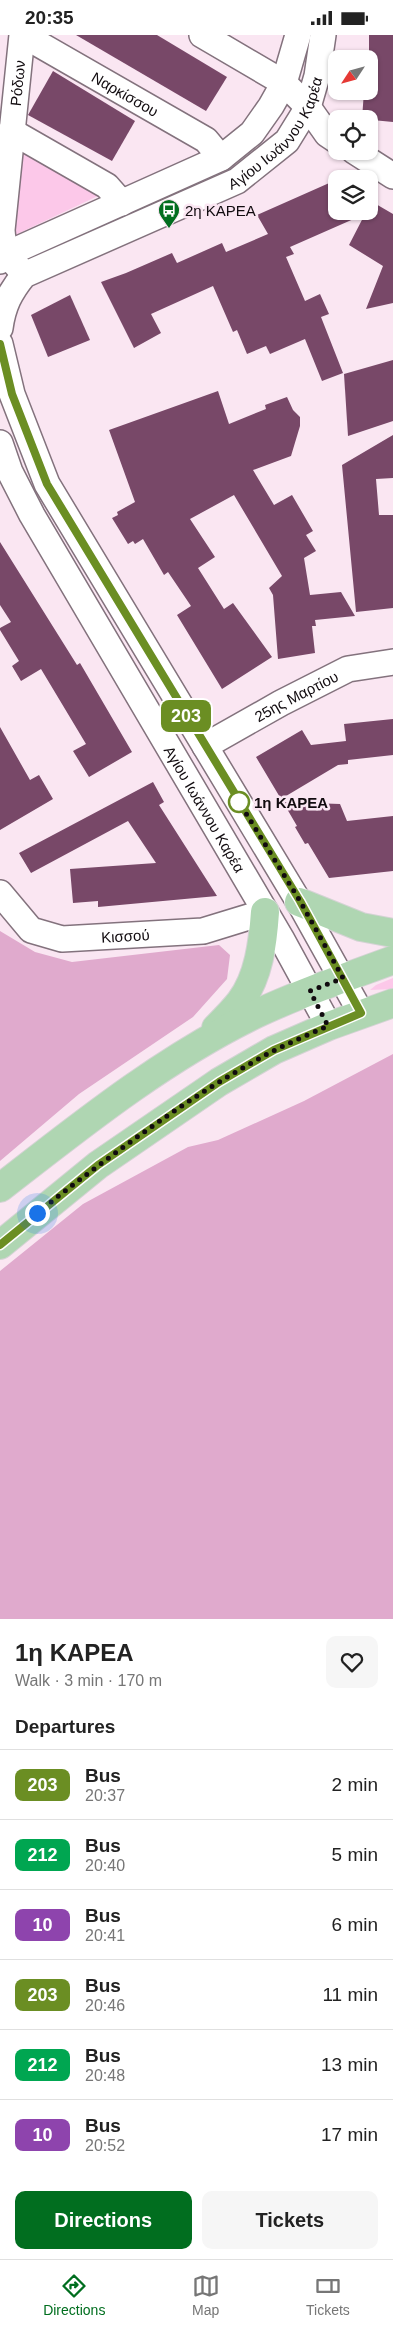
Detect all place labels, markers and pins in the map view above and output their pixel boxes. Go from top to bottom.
bus stop icon: 2η ΚΑΡΕΑ [157,198,181,229]
place label: 2η ΚΑΡΕΑ [185,202,256,219]
marker: 1η ΚΑΡΕΑ [228,791,250,813]
place label: 1η ΚΑΡΕΑ [254,794,328,811]

